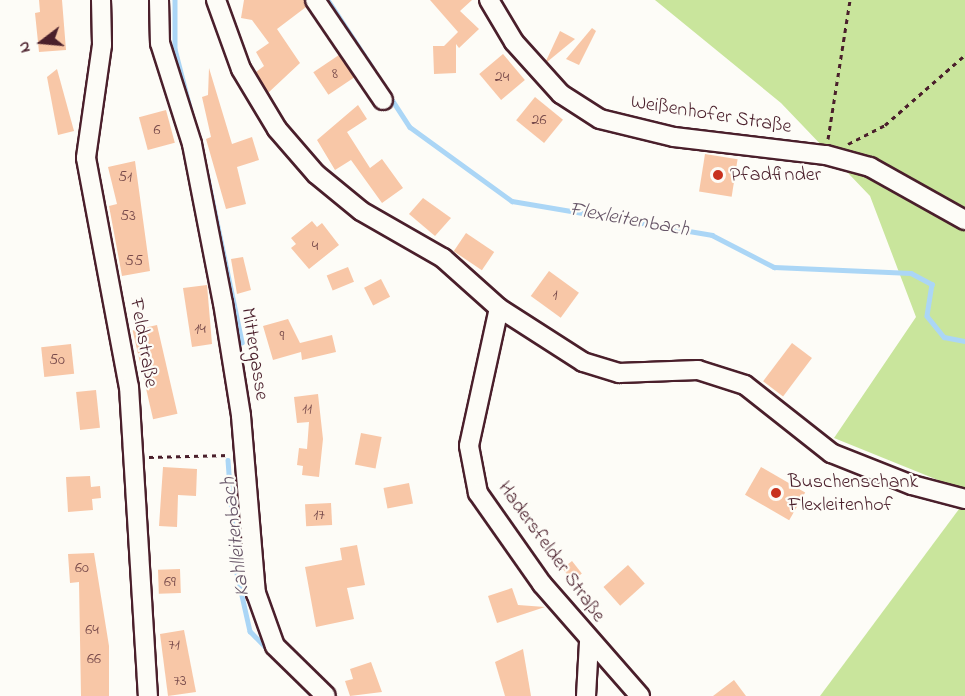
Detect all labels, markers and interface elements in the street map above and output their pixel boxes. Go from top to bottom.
north arrow [12,12,72,72]
text: N [12,38,38,55]
house number: 8 [332,64,338,84]
house number: 24 [495,67,509,87]
street label: Weißenhofer Straße [629,90,793,140]
house number: 26 [532,110,546,130]
house number: 6 [153,120,161,140]
place label: Pfadfinder [730,163,821,187]
house number: 51 [118,167,132,187]
marker: Pfadfinder [711,168,725,182]
water label: Flexleitenbach [567,197,691,243]
house number: 53 [120,206,136,226]
house number: 4 [312,236,318,256]
house number: 55 [125,251,143,271]
house number: 1 [552,285,558,305]
street label: Feldstraße [123,297,163,389]
street label: Mittergasse [235,306,273,402]
house number: 14 [194,319,206,339]
house number: 9 [280,326,284,346]
house number: 50 [49,350,65,370]
house number: 11 [302,399,312,419]
place label: Buschenschank Flexleitenhof [788,470,918,517]
water label: Kahlleitenbach [216,476,256,598]
street label: Hadersfelder Straße [492,477,610,627]
marker: Buschenschank Flexleitenhof [769,486,783,500]
house number: 17 [313,505,325,525]
house number: 60 [75,558,89,578]
house number: 69 [164,572,176,592]
house number: 64 [85,620,99,640]
house number: 71 [168,635,180,655]
house number: 66 [87,649,101,669]
house number: 73 [173,671,187,691]

